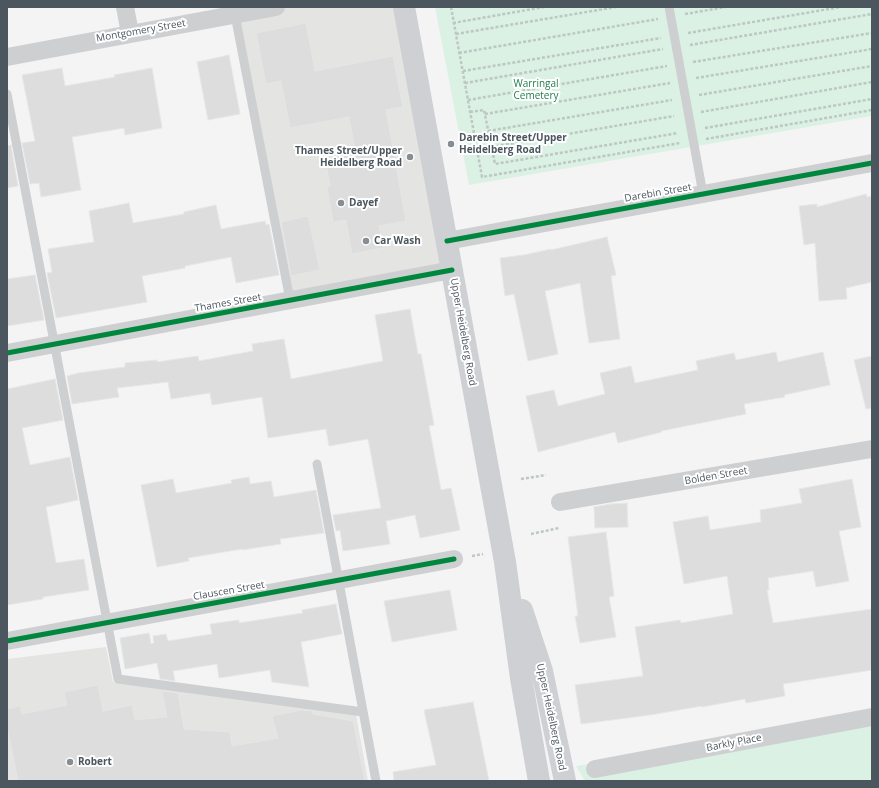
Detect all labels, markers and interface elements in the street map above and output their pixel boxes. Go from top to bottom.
street label: Montgomery Street [95,17,187,45]
park label: Warringal Cemetery [513,78,559,102]
place label: Darebin Street/Upper Heidelberg Road [459,132,567,156]
marker: Darebin Street/Upper Heidelberg Road [446,139,456,149]
place label: Thames Street/Upper Heidelberg Road [295,145,402,168]
marker: Thames Street/Upper Heidelberg Road [405,152,415,162]
street label: Darebin Street [624,181,692,205]
place label: Dayef [349,197,378,209]
marker: Dayef [336,198,346,208]
place label: Car Wash [374,235,421,247]
marker: Car Wash [361,236,371,246]
street label: Upper Heidelberg Road [448,277,478,387]
street label: Thames Street [194,291,262,315]
street label: Bolden Street [684,465,748,487]
street label: Clauscen Street [192,579,266,603]
street label: Upper Heidelberg Road [534,662,568,772]
street label: Barkly Place [705,732,763,754]
place label: Robert [78,756,112,768]
marker: Robert [65,757,75,767]

